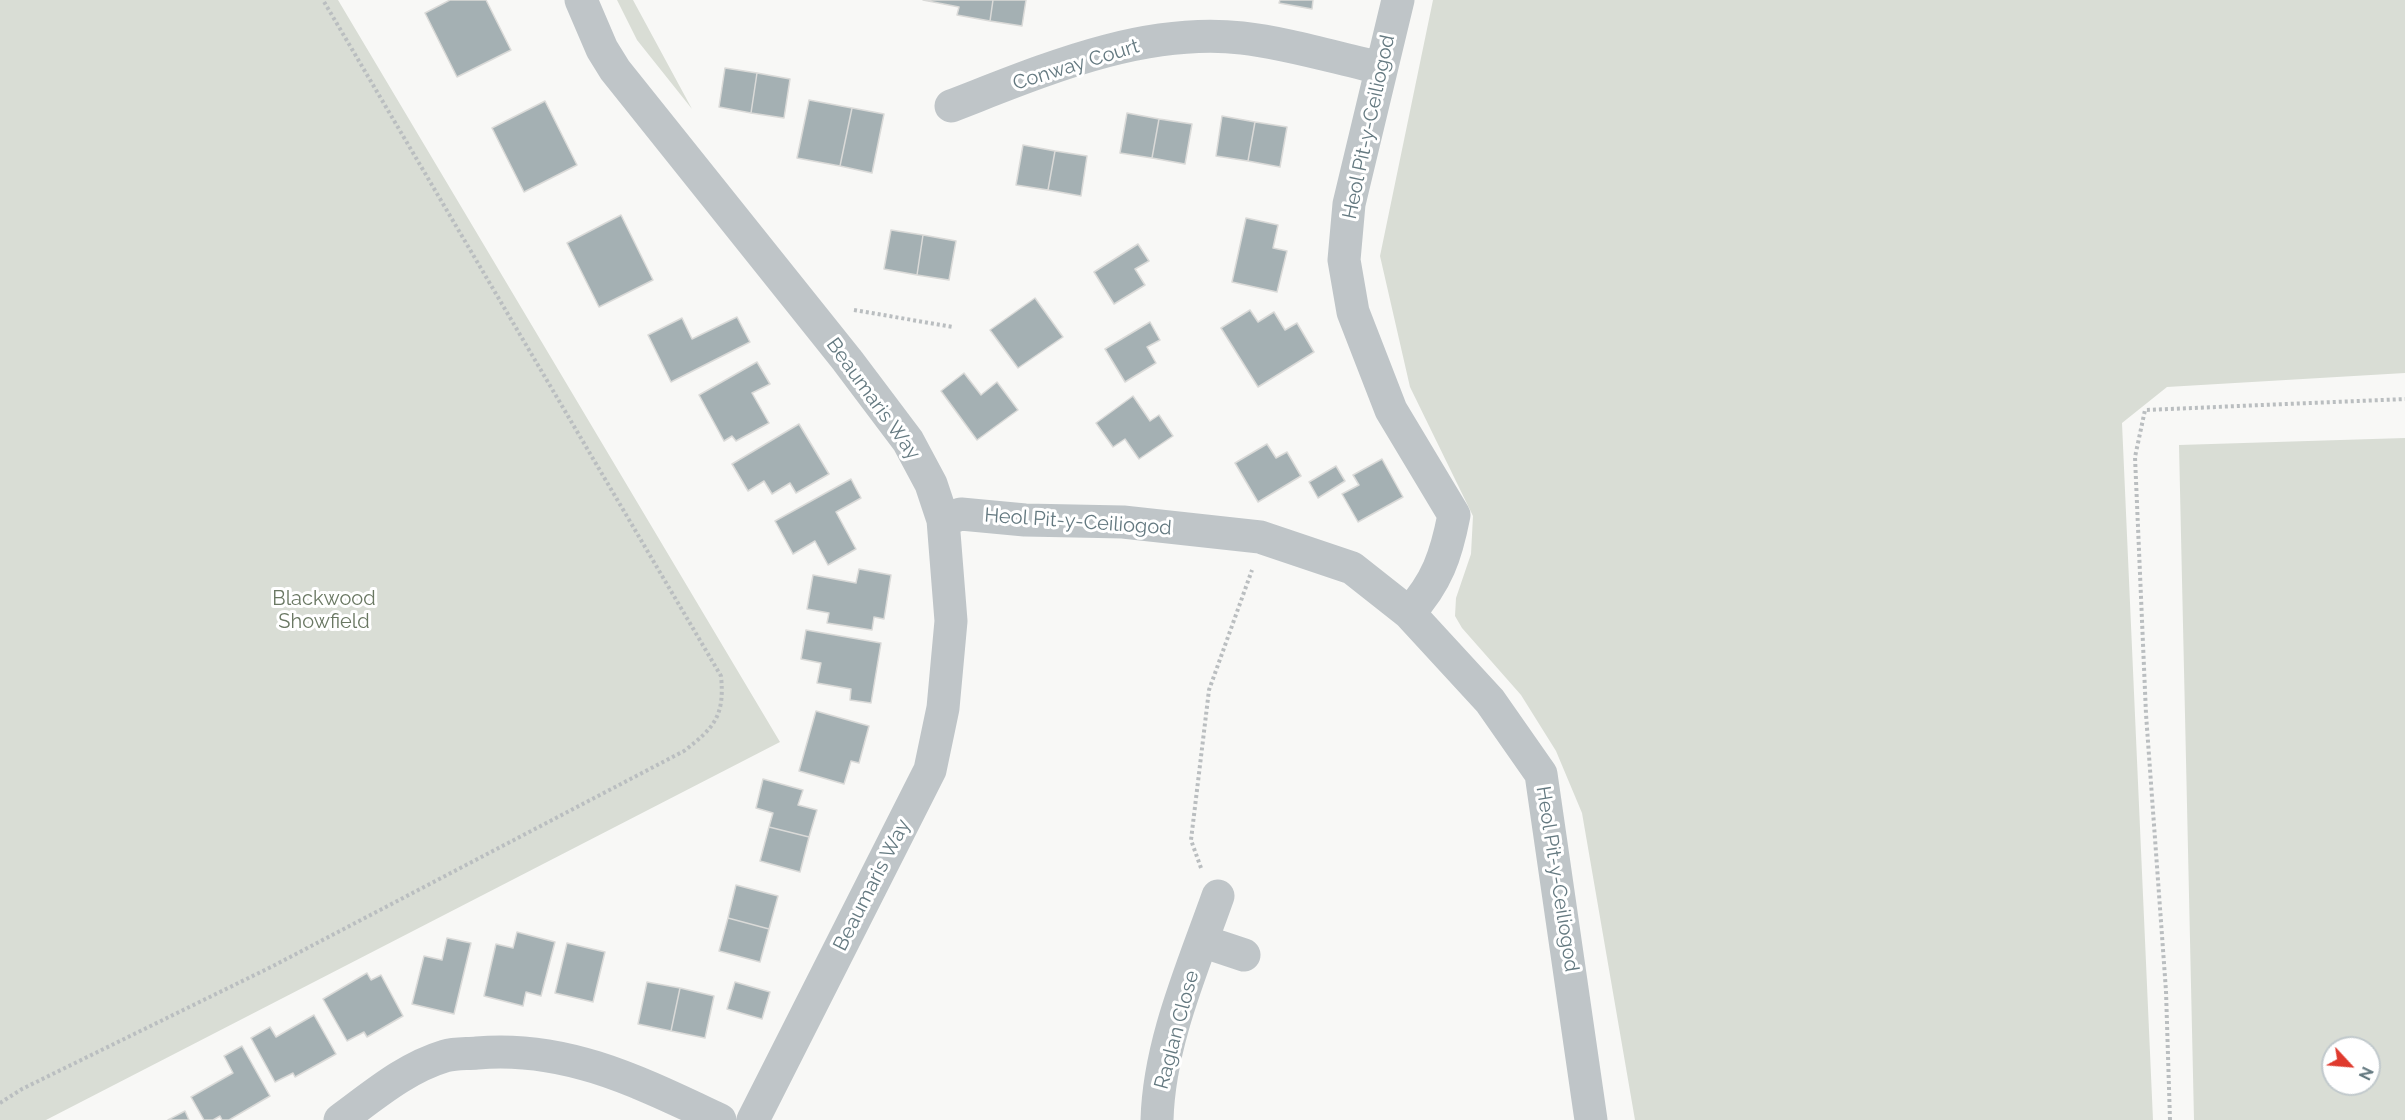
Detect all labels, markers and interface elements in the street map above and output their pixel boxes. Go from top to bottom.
street label: Heol Pit-y-Ceiliogod [1338,33,1400,221]
street label: Conway Court [1010,34,1142,96]
street label: Beaumaris Way [821,333,925,465]
street label: Heol Pit-y-Ceiliogod [984,503,1172,541]
park label: Blackwood Showfield [272,587,376,634]
street label: Heol Pit-y-Ceiliogod [1530,784,1584,974]
street label: Beaumaris Way [828,815,916,955]
street label: Raglan Close [1150,968,1204,1092]
north arrow [2321,1036,2381,1096]
text: N [2355,1064,2377,1083]

